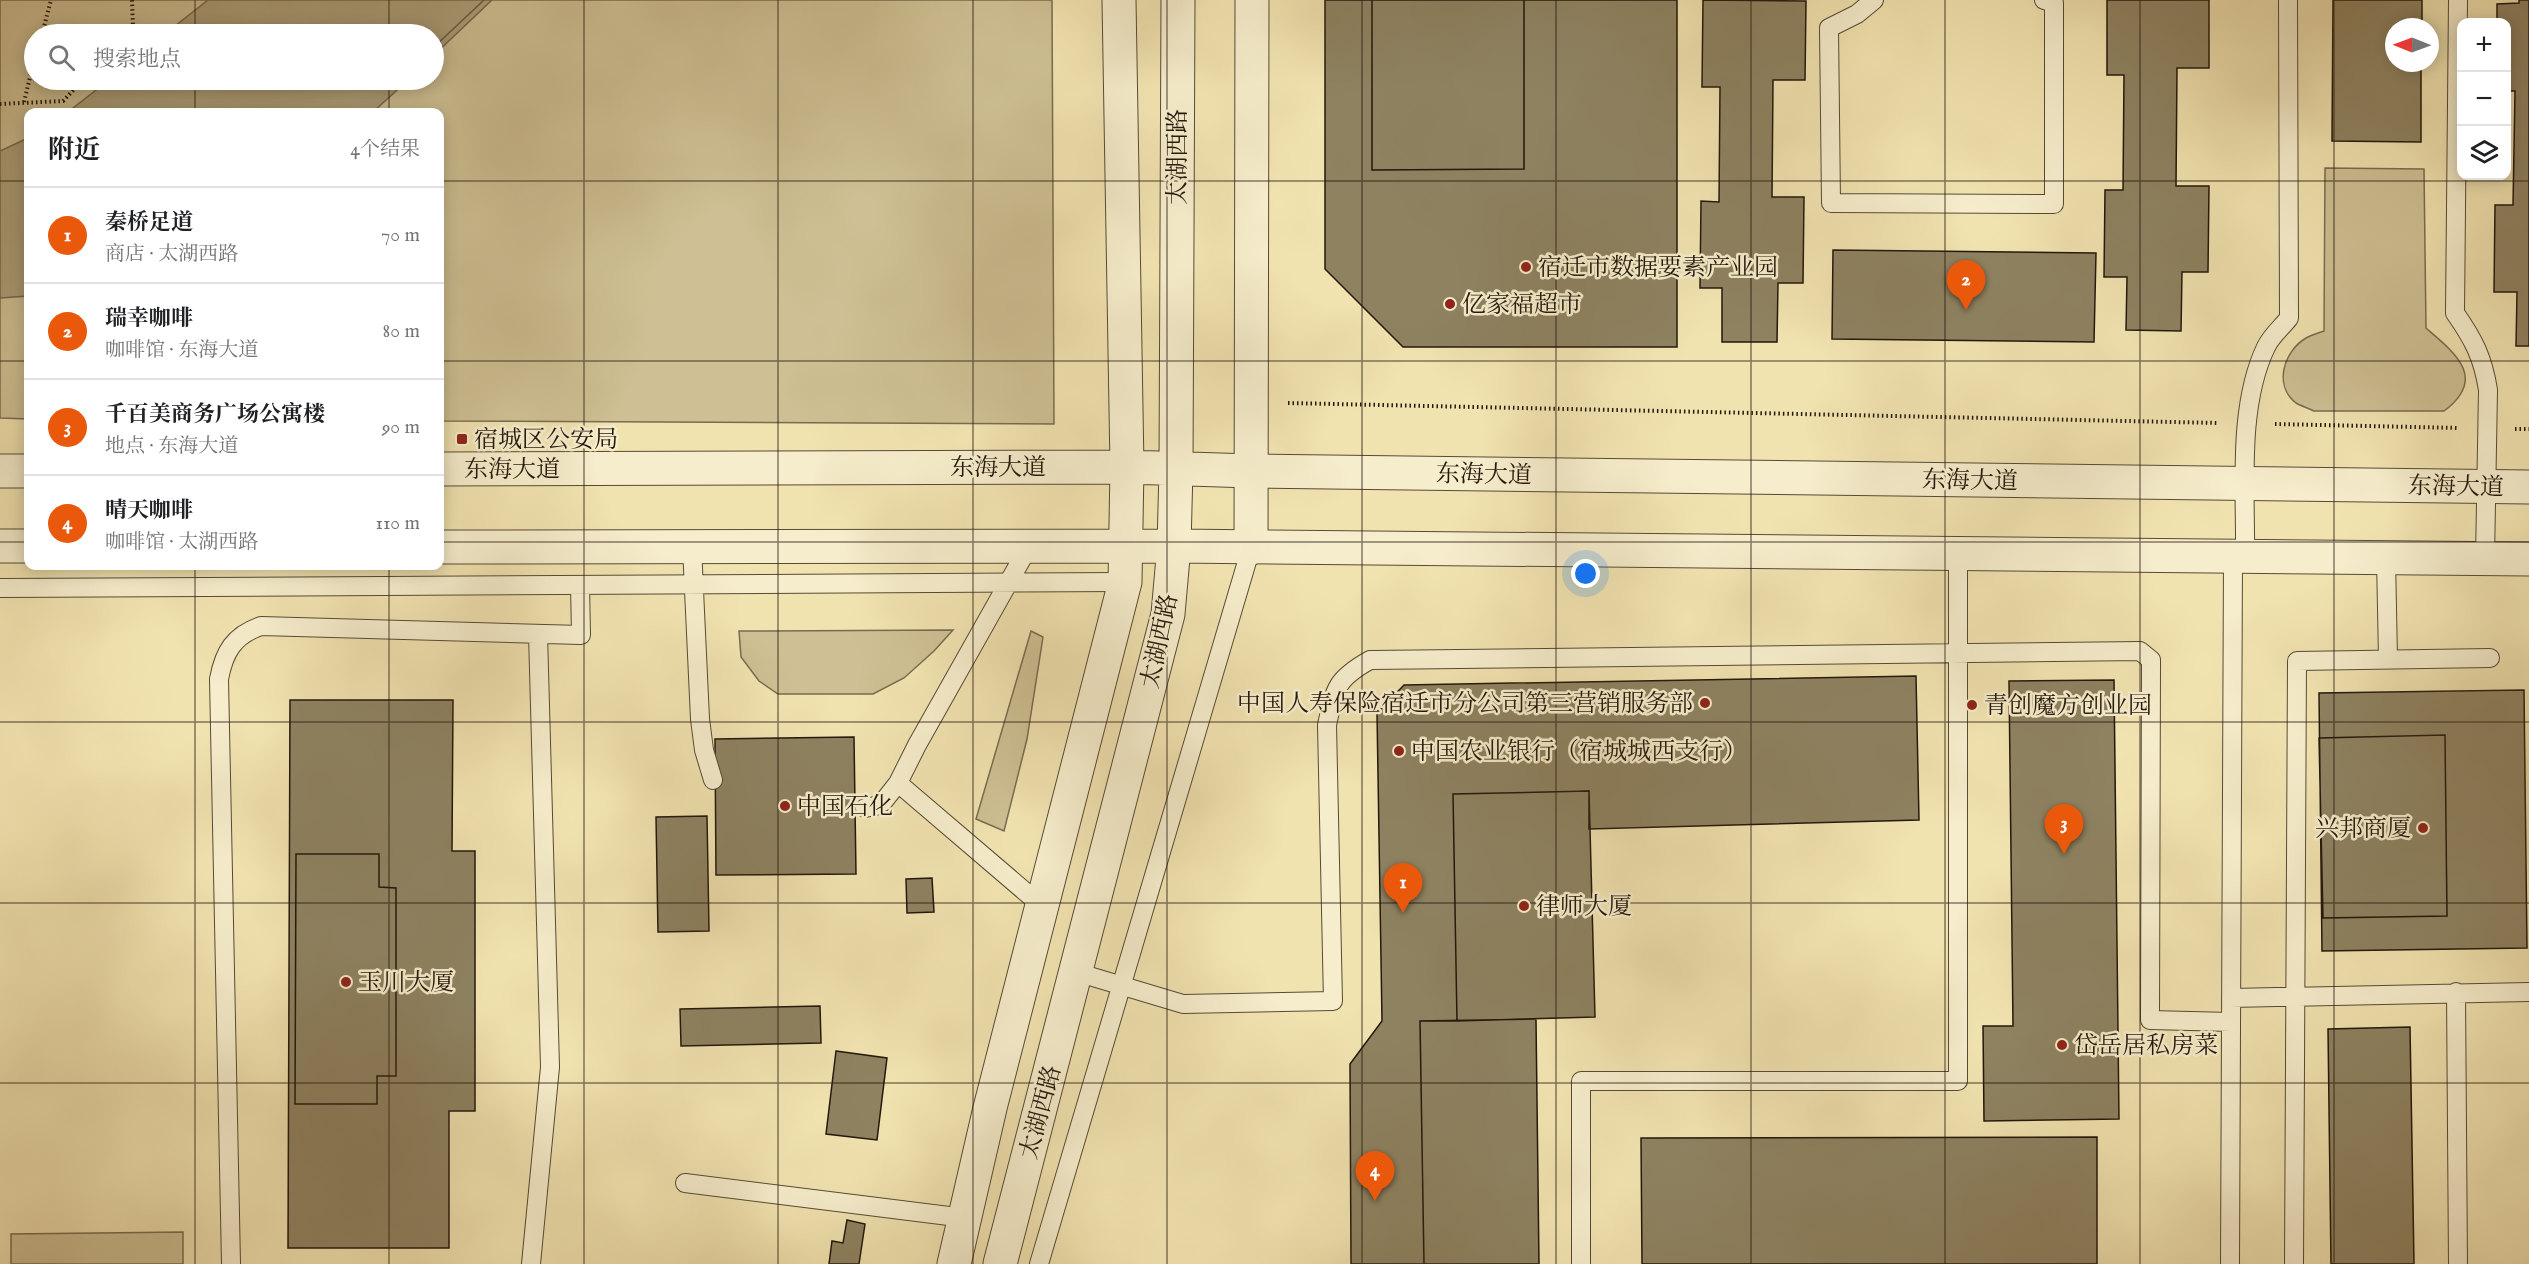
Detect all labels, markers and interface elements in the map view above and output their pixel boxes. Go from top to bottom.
north arrow [2385,18,2439,72]
map controls [2457,18,2511,180]
button: + [2457,18,2511,72]
search box [24,24,444,90]
icon: search [45,41,78,74]
text: 搜索地点 [93,46,181,74]
button: − [2457,72,2511,126]
street label: 太湖西路 [1163,109,1194,205]
button: layers [2457,126,2511,180]
text: 附近 [48,134,100,167]
text: 4个结果 [350,137,420,162]
text: 秦桥足道 [105,209,193,237]
text: 1 [64,223,71,248]
text: 70 m [381,223,420,248]
text: 商店 · 太湖西路 [105,242,238,267]
place label: 宿迁市数据要素产业园 [1538,253,1778,284]
marker: 宿迁市数据要素产业园 [1519,260,1533,274]
pin: 2 [1946,260,1986,310]
place label: 亿家福超市 [1462,290,1582,321]
marker: 亿家福超市 [1443,297,1457,311]
text: 瑞幸咖啡 [105,305,193,333]
text: 2 [63,319,72,344]
text: 80 m [383,319,420,344]
text: 咖啡馆 · 东海大道 [105,338,258,363]
text: 千百美商务广场公寓楼 [105,401,325,429]
text: 3 [64,415,71,440]
text: 90 m [382,415,420,440]
place label: 宿城区公安局 [474,425,618,456]
marker: 宿城区公安局 [455,432,469,446]
text: 地点 · 东海大道 [105,434,238,459]
street label: 东海大道 [950,453,1046,484]
street label: 东海大道 [464,455,560,486]
street label: 东海大道 [1436,459,1532,492]
street label: 东海大道 [1922,465,2018,498]
street label: 东海大道 [2408,471,2504,504]
text: 晴天咖啡 [105,497,193,525]
text: 4 [63,511,72,536]
text: 110 m [376,511,420,536]
text: 咖啡馆 · 太湖西路 [105,530,258,555]
your location [1571,559,1600,588]
street label: 太湖西路 [1135,591,1186,691]
place label: 中国人寿保险宿迁市分公司第三营销服务部 [1237,689,1693,720]
place label: 青创魔方创业园 [1984,691,2152,722]
marker: 中国人寿保险宿迁市分公司第三营销服务部 [1698,696,1712,710]
marker: 青创魔方创业园 [1965,698,1979,712]
place label: 中国农业银行（宿城城西支行） [1411,737,1747,768]
marker: 中国农业银行（宿城城西支行） [1392,744,1406,758]
place label: 中国石化 [797,792,893,823]
marker: 中国石化 [778,799,792,813]
pin: 3 [2044,804,2084,854]
place label: 兴邦商厦 [2315,814,2411,845]
marker: 兴邦商厦 [2416,821,2430,835]
pin: 1 [1384,864,1422,913]
place label: 律师大厦 [1536,892,1632,923]
marker: 律师大厦 [1517,899,1531,913]
place label: 玉川大厦 [358,968,454,999]
marker: 玉川大厦 [339,975,353,989]
place label: 岱岳居私房菜 [2074,1031,2218,1062]
marker: 岱岳居私房菜 [2055,1038,2069,1052]
street label: 太湖西路 [1014,1062,1069,1163]
pin: 4 [1356,1152,1394,1201]

